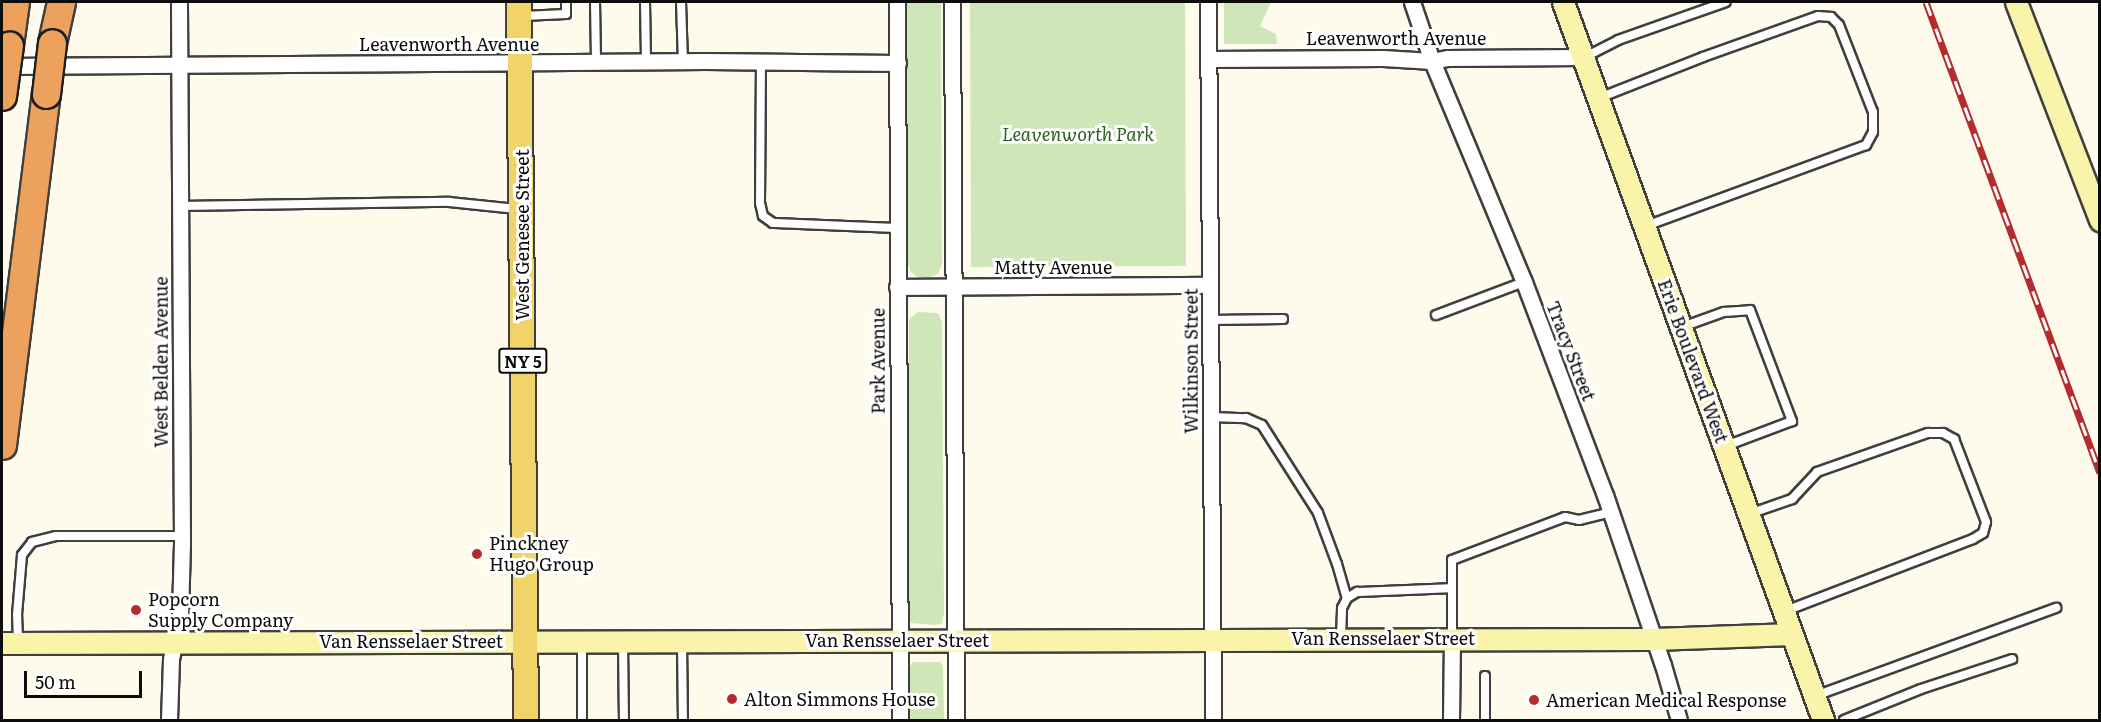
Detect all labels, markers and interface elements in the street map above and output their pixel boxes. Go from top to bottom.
street label: Leavenworth Avenue [1306,27,1486,49]
street label: Leavenworth Avenue [359,33,539,55]
park label: Leavenworth Park [1002,123,1154,145]
street label: West Genesee Street [511,149,533,321]
street label: Matty Avenue [994,256,1112,278]
street label: West Belden Avenue [150,276,172,448]
street label: Erie Boulevard West [1653,276,1733,446]
street label: Wilkinson Street [1180,288,1202,434]
street label: Tracy Street [1542,298,1600,404]
street label: Park Avenue [867,308,889,414]
road number: NY 5 [498,348,548,374]
place label: Pinckney Hugo Group [489,533,594,576]
marker: Pinckney Hugo Group [470,547,484,561]
place label: Popcorn Supply Company [148,589,293,632]
marker: Popcorn Supply Company [129,603,143,617]
street label: Van Rensselaer Street [1291,627,1475,649]
street label: Van Rensselaer Street [805,629,989,651]
street label: Van Rensselaer Street [319,630,503,652]
scale bar [27,659,146,697]
text: 50 m [35,668,76,695]
place label: Alton Simmons House [744,688,936,710]
place label: American Medical Response [1546,689,1787,711]
marker: Alton Simmons House [725,692,739,706]
marker: American Medical Response [1527,693,1541,707]

